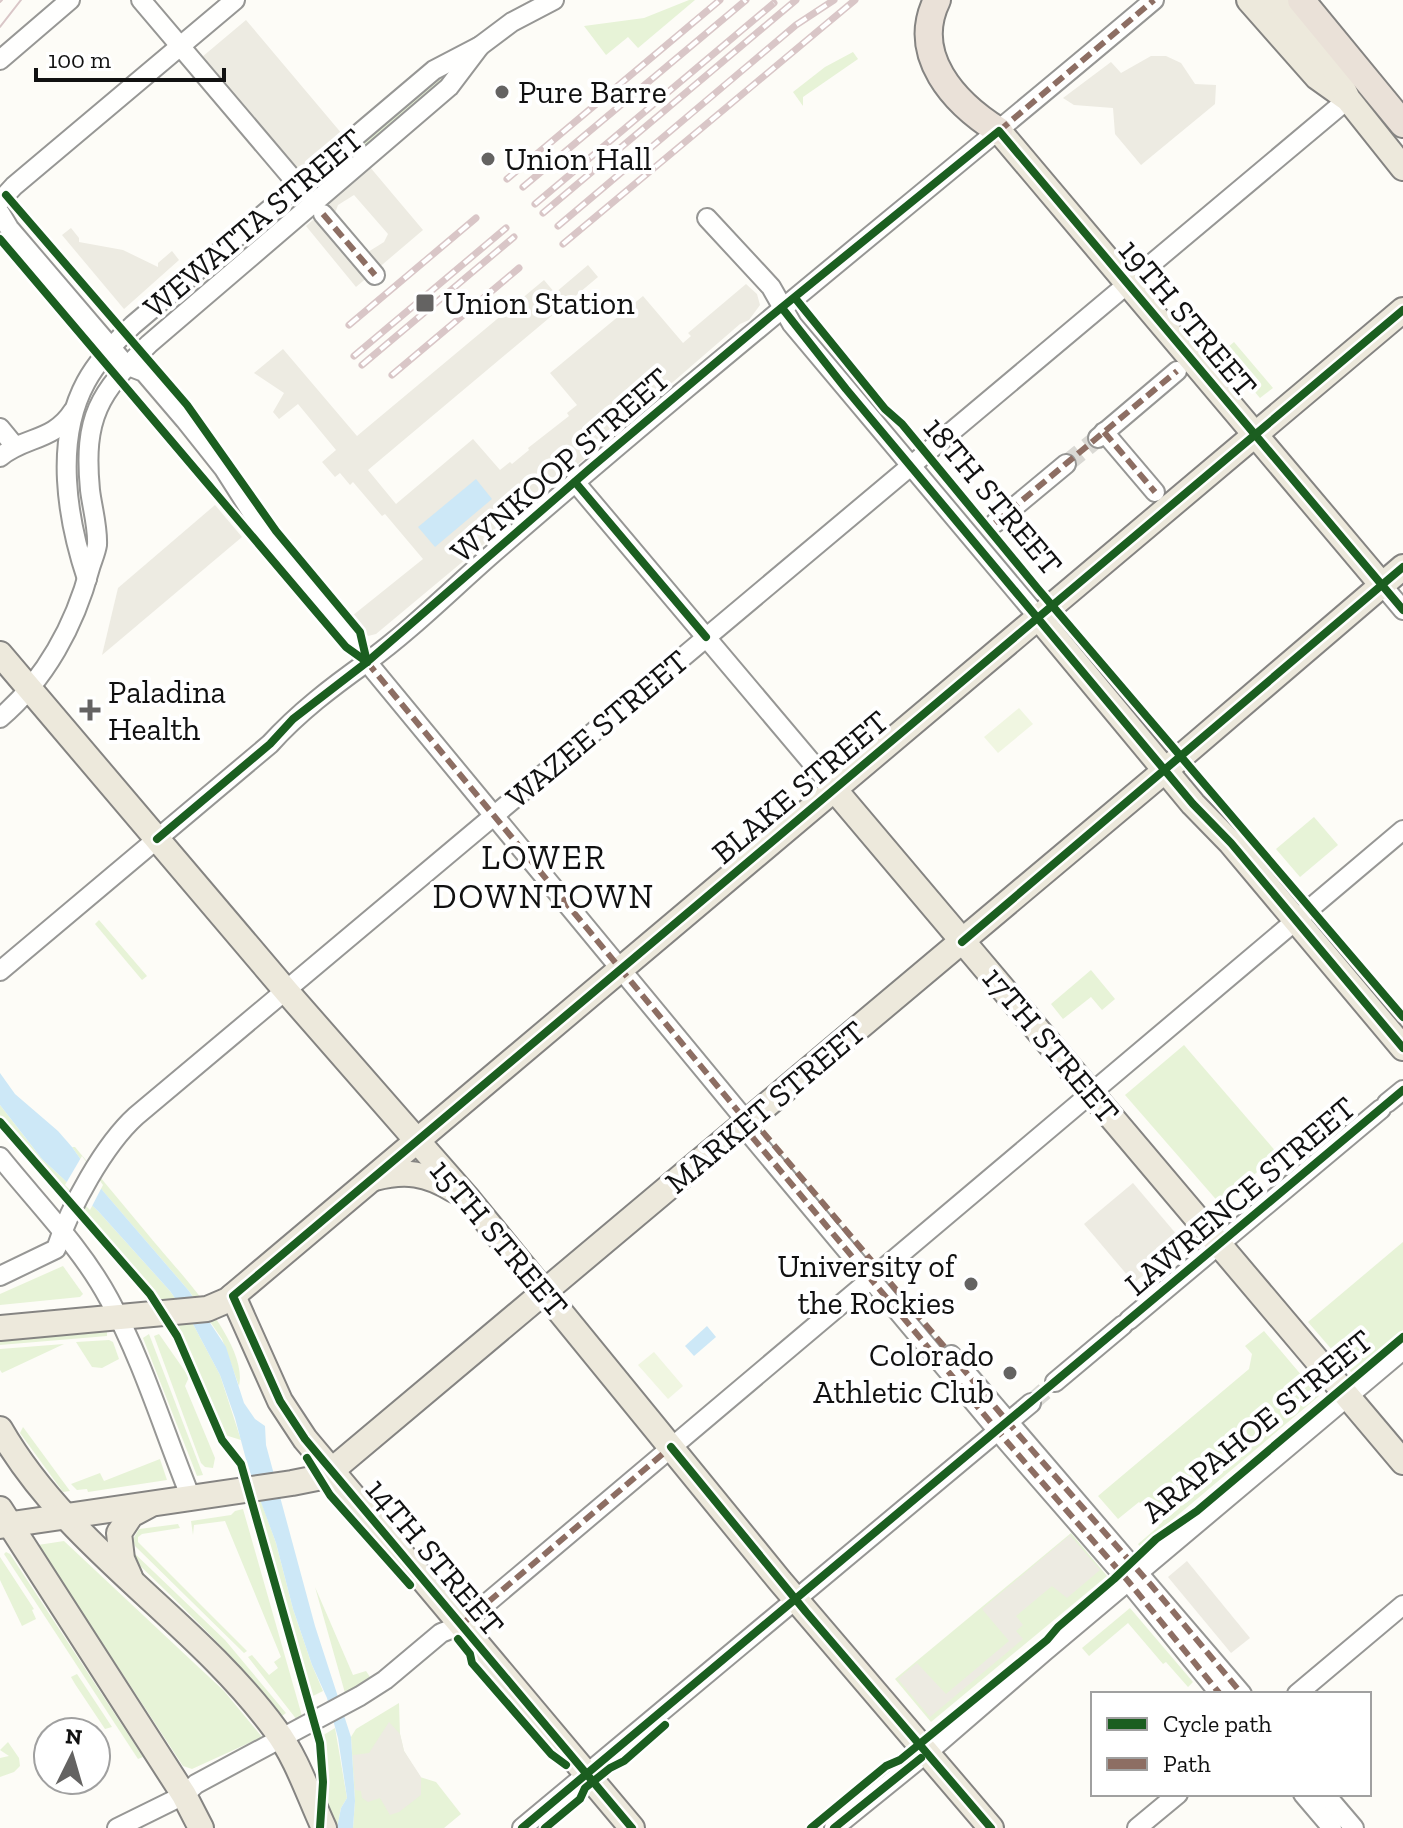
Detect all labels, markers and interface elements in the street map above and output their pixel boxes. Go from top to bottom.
scale bar [36,32,224,82]
text: 100 m [48,45,111,74]
place label: Pure Barre [518,73,667,111]
marker: Pure Barre [493,83,511,101]
street label: WEWATTA STREET [136,120,371,326]
place label: Union Hall [504,140,652,178]
marker: Union Hall [479,150,497,168]
street label: 19TH STREET [1111,231,1265,405]
place label: Union Station [443,284,635,322]
marker: Union Station [414,292,436,314]
street label: WYNKOOP STREET [443,359,677,571]
street label: 18TH STREET [916,409,1070,583]
street label: WAZEE STREET [498,642,696,816]
place label: Paladina Health [108,673,226,748]
marker: Paladina Health [79,699,101,721]
street label: BLAKE STREET [704,702,896,872]
district label: LOWER DOWNTOWN [433,837,655,917]
street label: 17TH STREET [975,959,1127,1131]
street label: MARKET STREET [658,1012,873,1201]
street label: LAWRENCE STREET [1117,1089,1363,1303]
street label: 15TH STREET [422,1151,576,1325]
place label: University of the Rockies [777,1247,958,1322]
marker: University of the Rockies [962,1275,980,1293]
street label: ARAPAHOE STREET [1134,1321,1380,1531]
place label: Colorado Athletic Club [813,1336,994,1411]
marker: Colorado Athletic Club [1001,1364,1019,1382]
street label: 14TH STREET [358,1470,512,1644]
legend [1091,1692,1371,1796]
text: Cycle path [1163,1709,1272,1738]
north arrow [32,1716,112,1796]
text: N [64,1722,83,1751]
text: Path [1163,1749,1211,1778]

